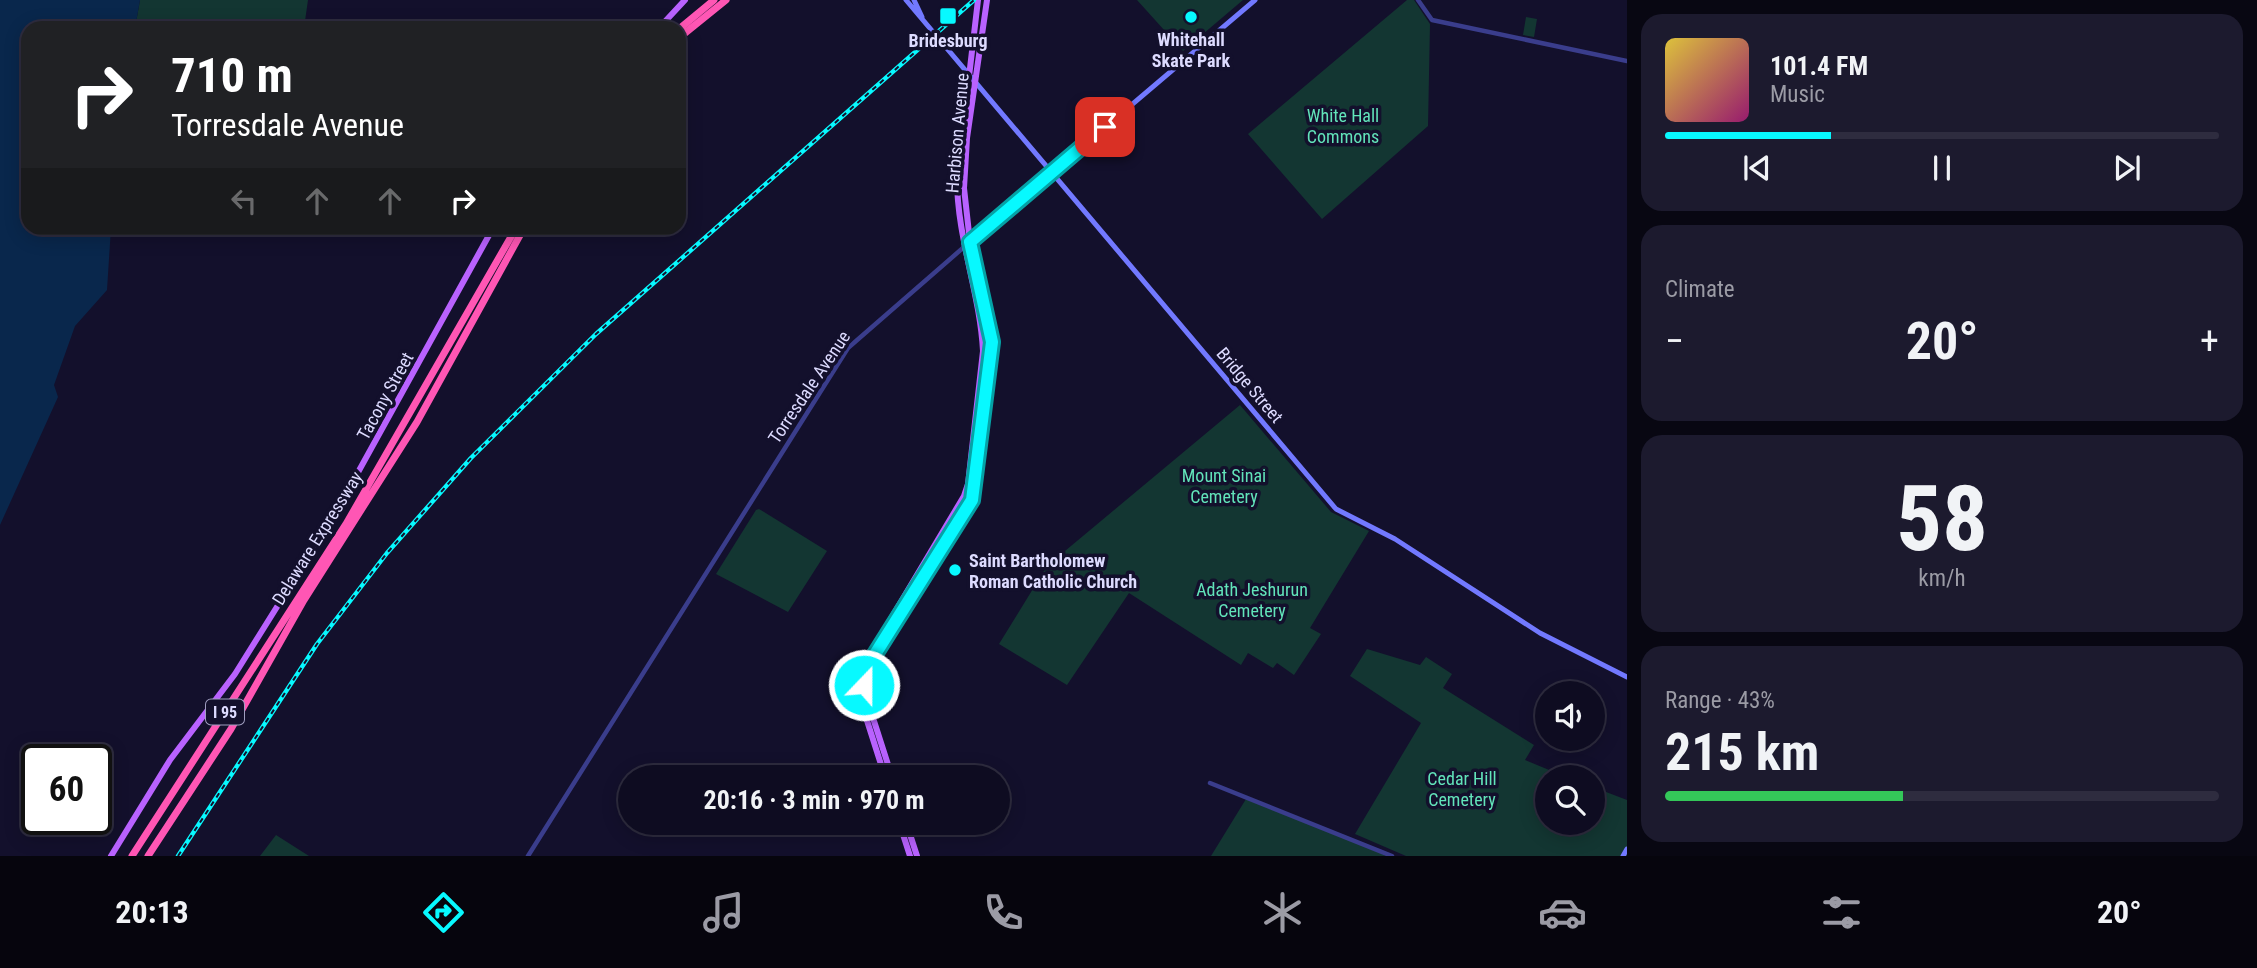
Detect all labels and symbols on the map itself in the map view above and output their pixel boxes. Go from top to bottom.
marker: Bridesburg [938,6,958,26]
marker: Whitehall Skate Park [1183,9,1199,25]
place label: Whitehall Skate Park [1152,29,1231,71]
place label: Bridesburg [909,30,987,51]
street label: Harbison Avenue [941,72,973,194]
pin [1075,97,1135,157]
park label: White Hall Commons [1307,105,1379,147]
street label: Torresdale Avenue [764,327,854,447]
street label: Bridge Street [1212,343,1288,427]
street label: Tacony Street [352,349,418,443]
park label: Mount Sinai Cemetery [1182,465,1266,507]
street label: Delaware Expressway [267,467,367,609]
place label: Saint Bartholomew Roman Catholic Church [969,550,1137,592]
marker: Saint Bartholomew Roman Catholic Church [947,562,963,578]
park label: Adath Jeshurun Cemetery [1196,579,1308,621]
position arrow [827,648,901,722]
road number: I 95 [206,699,244,724]
speed limit sign: 60 [21,744,112,835]
park label: Cedar Hill Cemetery [1427,768,1497,810]

